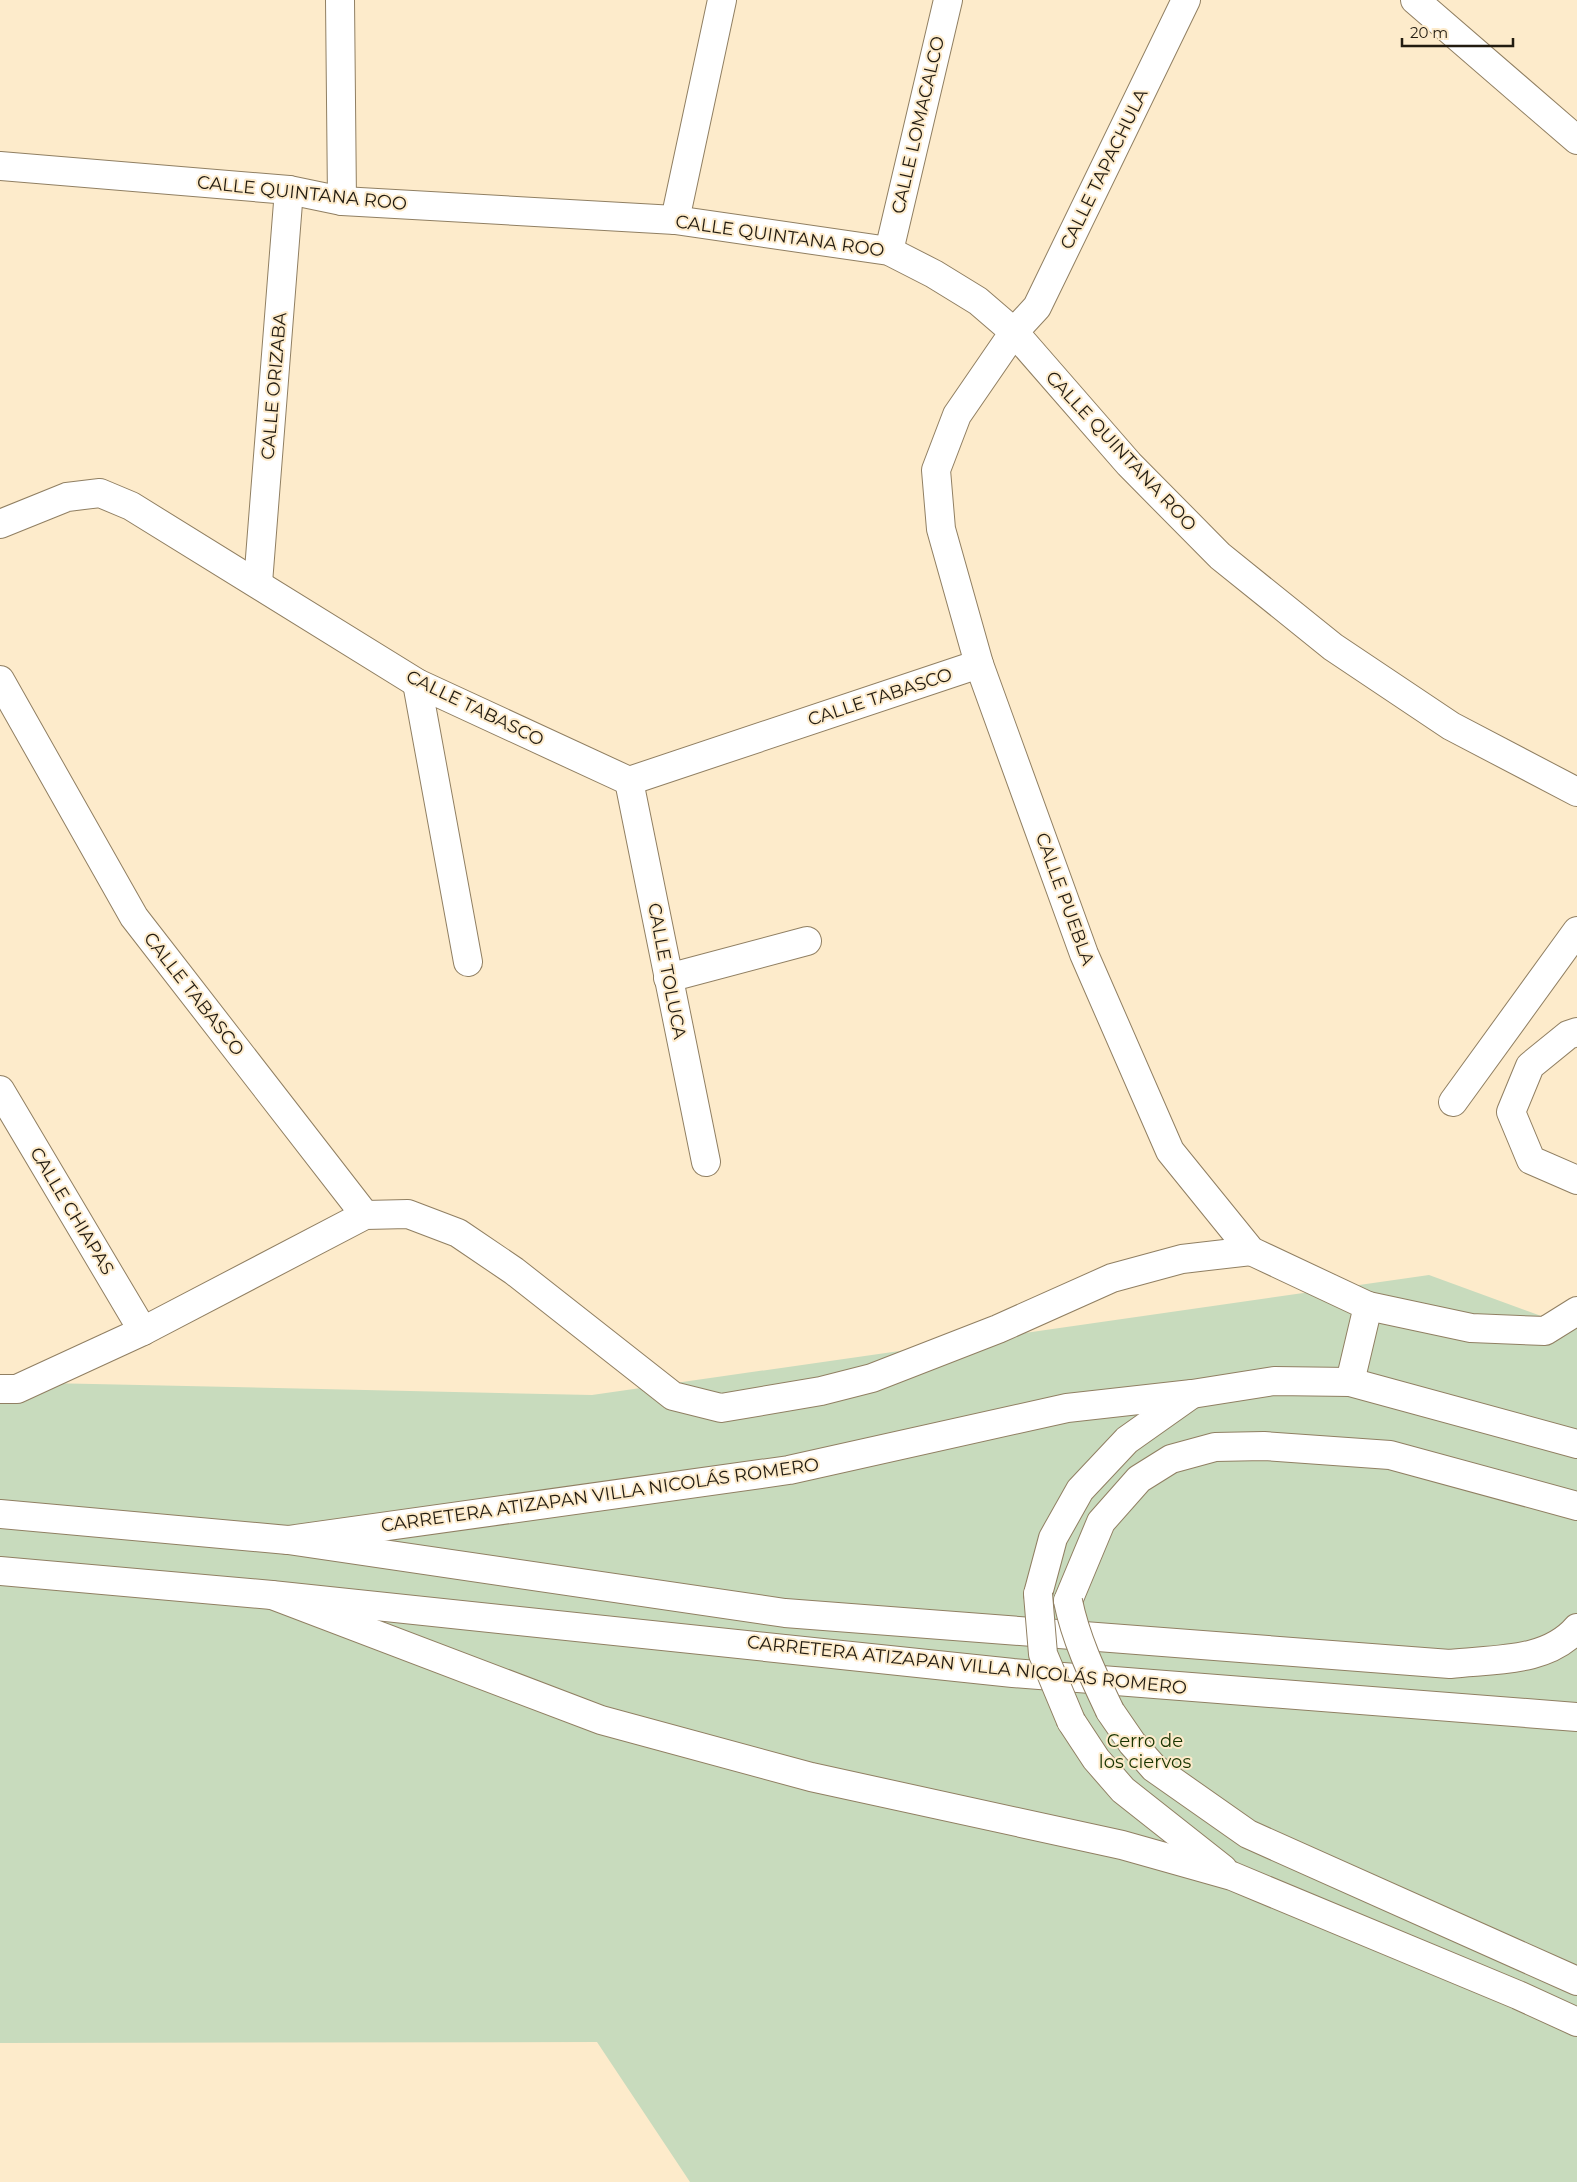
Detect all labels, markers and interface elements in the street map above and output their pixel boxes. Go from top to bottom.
scale bar [1402,15,1513,47]
text: 20 m [1410,23,1448,42]
street label: CALLE LOMACALCO [887,34,949,216]
street label: CALLE TAPACHULA [1056,85,1152,253]
street label: CALLE QUINTANA ROO [196,171,408,215]
street label: CALLE QUINTANA ROO [674,210,886,262]
street label: CALLE ORIZABA [257,311,291,461]
street label: CALLE QUINTANA ROO [1041,366,1201,536]
street label: CALLE TABASCO [805,663,955,731]
street label: CALLE TABASCO [402,665,548,751]
street label: CALLE PUEBLA [1031,830,1099,968]
street label: CALLE TOLUCA [643,901,691,1041]
street label: CALLE TABASCO [139,928,249,1060]
street label: CALLE CHIAPAS [25,1143,119,1279]
street label: CARRETERA ATIZAPAN VILLA NICOLÁS ROMERO [380,1453,820,1537]
street label: CARRETERA ATIZAPAN VILLA NICOLÁS ROMERO [746,1631,1188,1699]
park label: Cerro de los ciervos [1099,1730,1191,1773]

